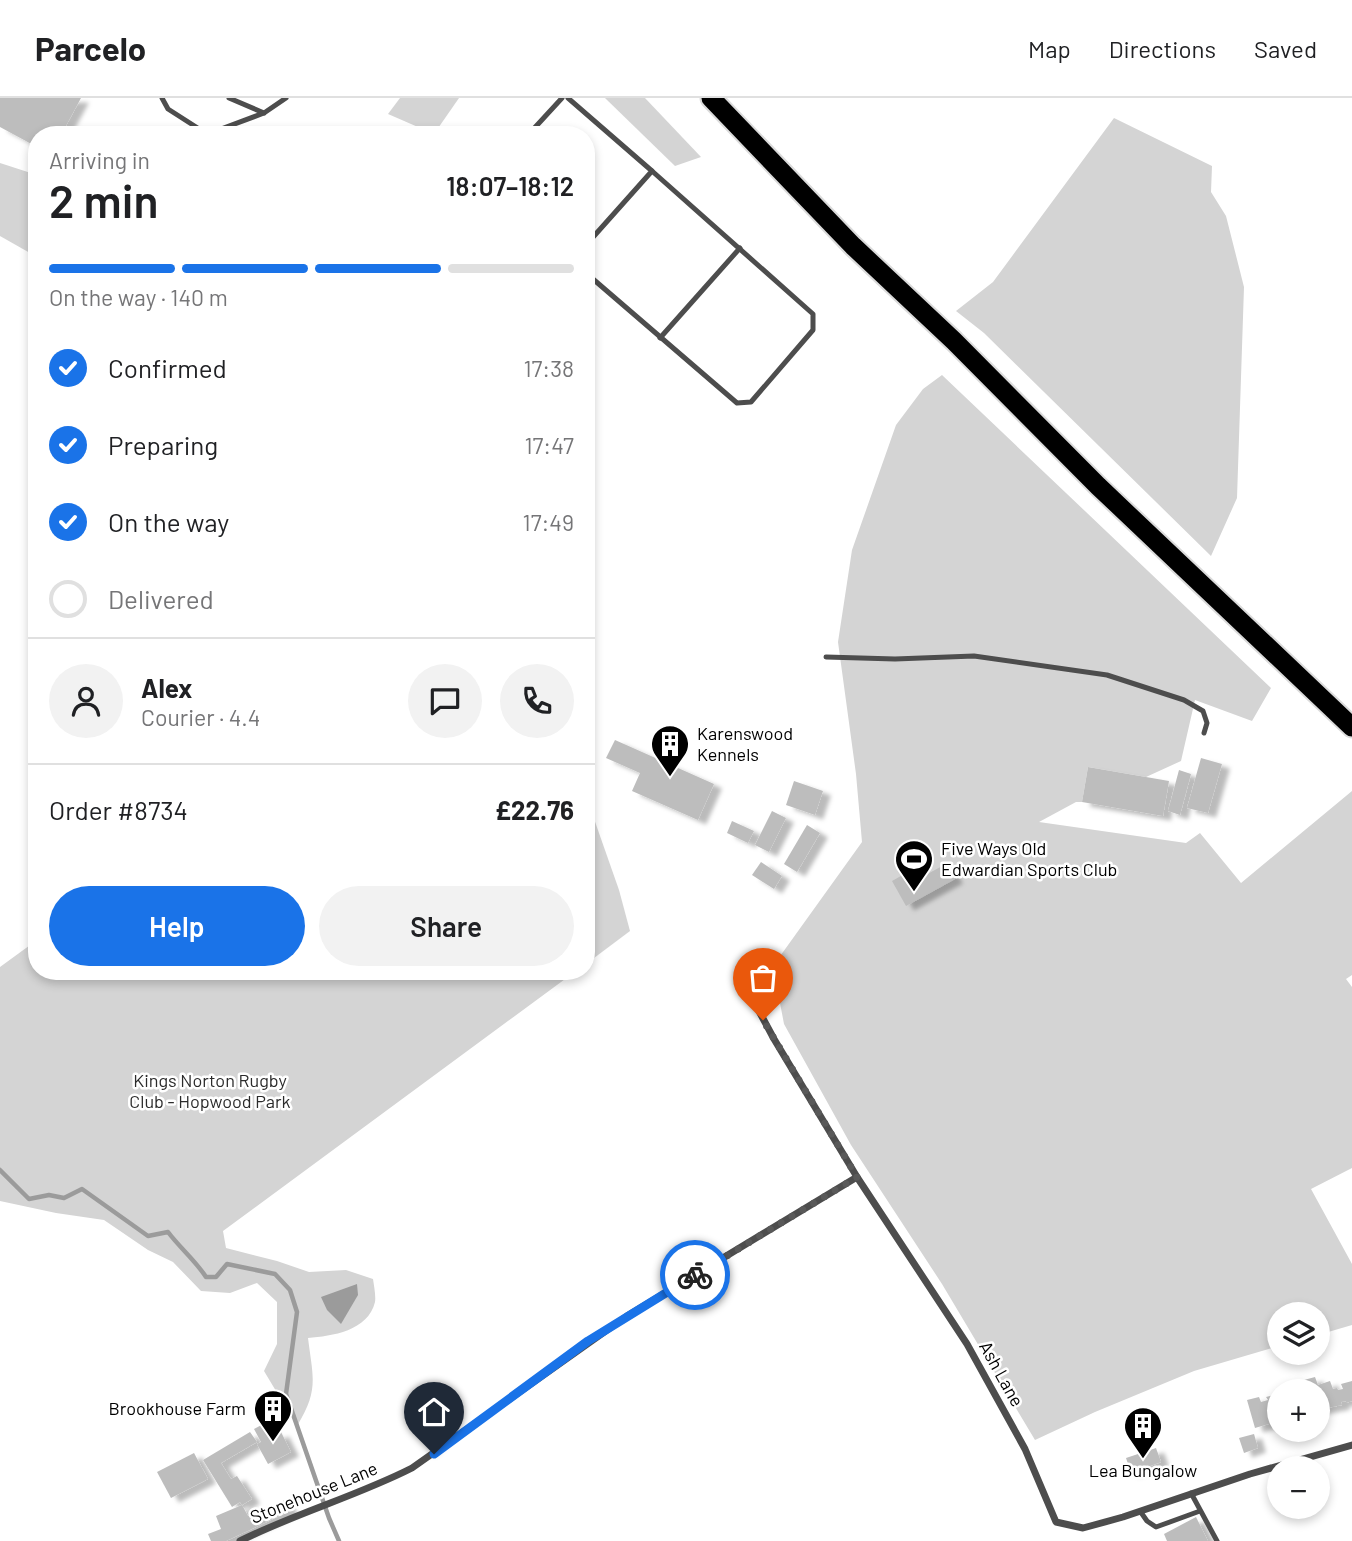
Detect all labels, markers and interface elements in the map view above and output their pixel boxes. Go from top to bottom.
text: Parcelo [35,28,146,68]
text: Map [1028,34,1071,63]
text: Directions [1109,34,1216,63]
text: Saved [1254,34,1317,63]
text: Arriving in [49,146,150,174]
text: 18:07–18:12 [446,170,574,201]
text: 2 min [49,172,158,227]
text: On the way · 140 m [49,283,228,311]
icon: check [49,349,87,387]
text: Confirmed [108,352,227,383]
text: 17:38 [523,354,574,382]
icon: check [49,426,87,464]
text: Preparing [108,429,218,460]
text: 17:47 [524,431,574,459]
icon: check [49,503,87,541]
text: On the way [108,506,229,537]
text: 17:49 [523,508,574,536]
text: Delivered [108,583,214,614]
button: person [49,664,123,738]
button: chat [408,664,482,738]
button: phone [500,664,574,738]
text: Alex [141,672,192,703]
text: Courier · 4.4 [141,703,260,731]
place label: Karenswood Kennels [697,722,793,765]
building icon: Karenswood Kennels [649,723,691,778]
text: Order #8734 [49,794,188,825]
text: £22.76 [495,794,574,825]
place label: Five Ways Old Edwardian Sports Club [941,837,1117,880]
sports icon: Five Ways Old Edwardian Sports Club [893,838,935,893]
button: Help [49,886,305,966]
button: Share [319,886,574,966]
pin [733,948,793,1020]
icon: bag [744,959,782,997]
park label: Kings Norton Rugby Club - Hopwood Park [129,1069,291,1112]
courier [660,1240,730,1310]
icon: bike [676,1256,714,1294]
map controls [1267,1302,1330,1519]
button: layers [1267,1302,1330,1365]
street label: Ash Lane [975,1337,1029,1410]
button: + [1267,1379,1330,1442]
pin [404,1382,464,1454]
building icon: Brookhouse Farm [252,1388,294,1443]
icon: home [415,1393,453,1431]
place label: Brookhouse Farm [108,1397,246,1419]
building icon: Lea Bungalow [1122,1405,1164,1460]
button: − [1267,1456,1330,1519]
street label: Stonehouse Lane [247,1457,380,1528]
place label: Lea Bungalow [1089,1459,1197,1481]

